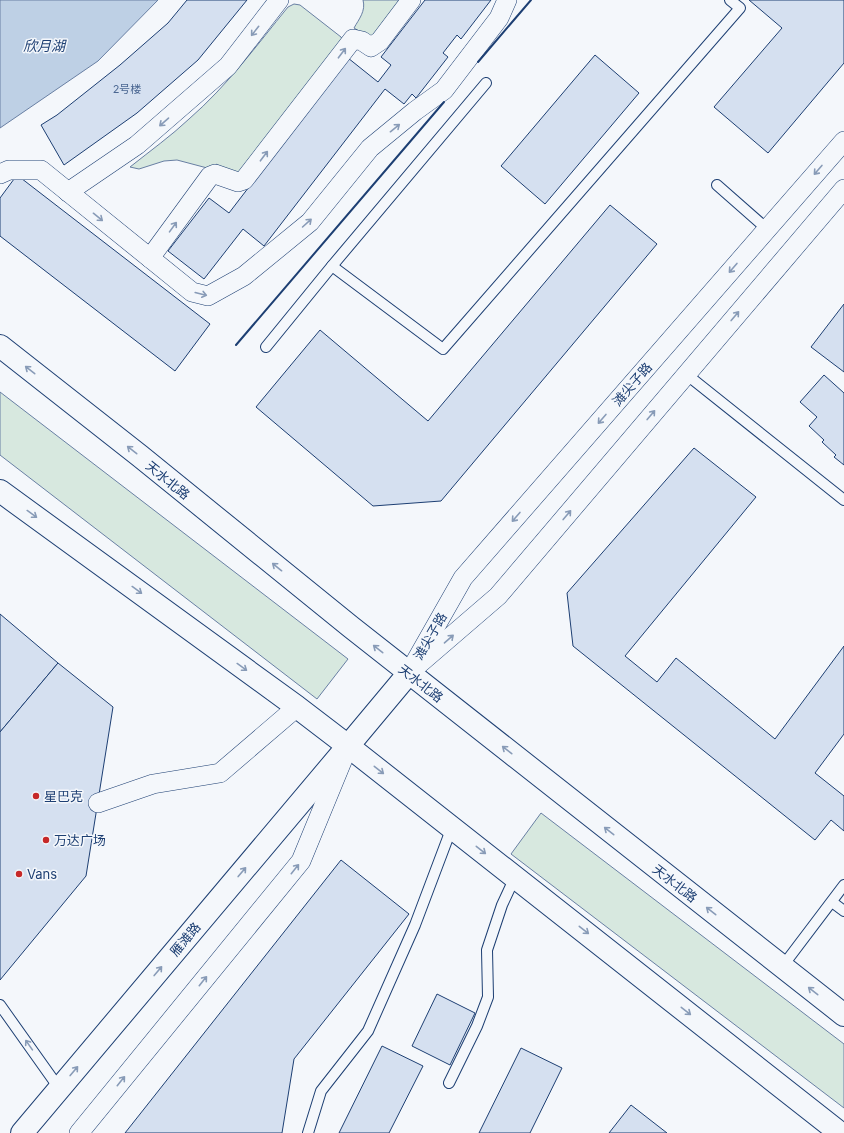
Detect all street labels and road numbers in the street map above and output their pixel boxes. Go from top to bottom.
street label: 滩尖子路 [609,359,655,409]
street label: 天水北路 [143,457,193,503]
street label: 滩尖子路 [410,609,450,663]
street label: 天水北路 [396,661,446,705]
street label: 天水北路 [650,861,700,905]
street label: 雁滩路 [166,919,204,959]

